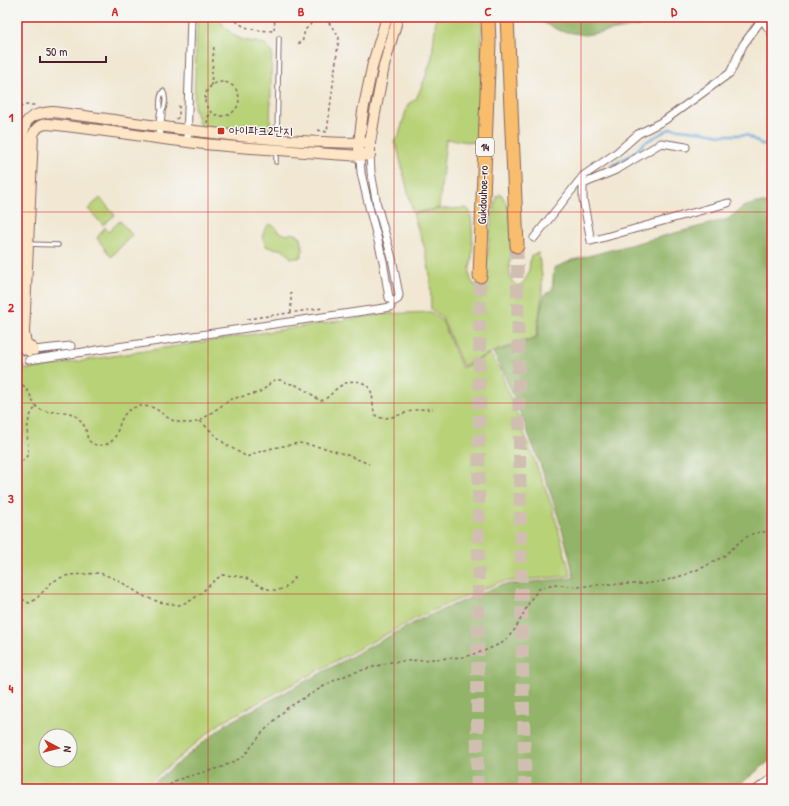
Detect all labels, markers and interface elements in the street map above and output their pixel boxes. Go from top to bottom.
text: A [112,2,119,20]
text: B [298,2,305,20]
text: C [484,2,492,20]
text: D [671,2,678,20]
scale bar [40,38,106,64]
text: 50 m [46,43,67,60]
text: 1 [9,108,14,126]
place label: 아이파크2단지 [229,122,293,139]
marker: 아이파크2단지 [216,126,226,136]
road number: 14 [476,138,494,156]
street label: Gukdouhoe-ro [473,165,492,225]
text: 2 [8,298,15,316]
text: 3 [8,489,14,507]
text: 4 [9,679,14,697]
north arrow [38,728,78,768]
text: N [61,745,75,753]

